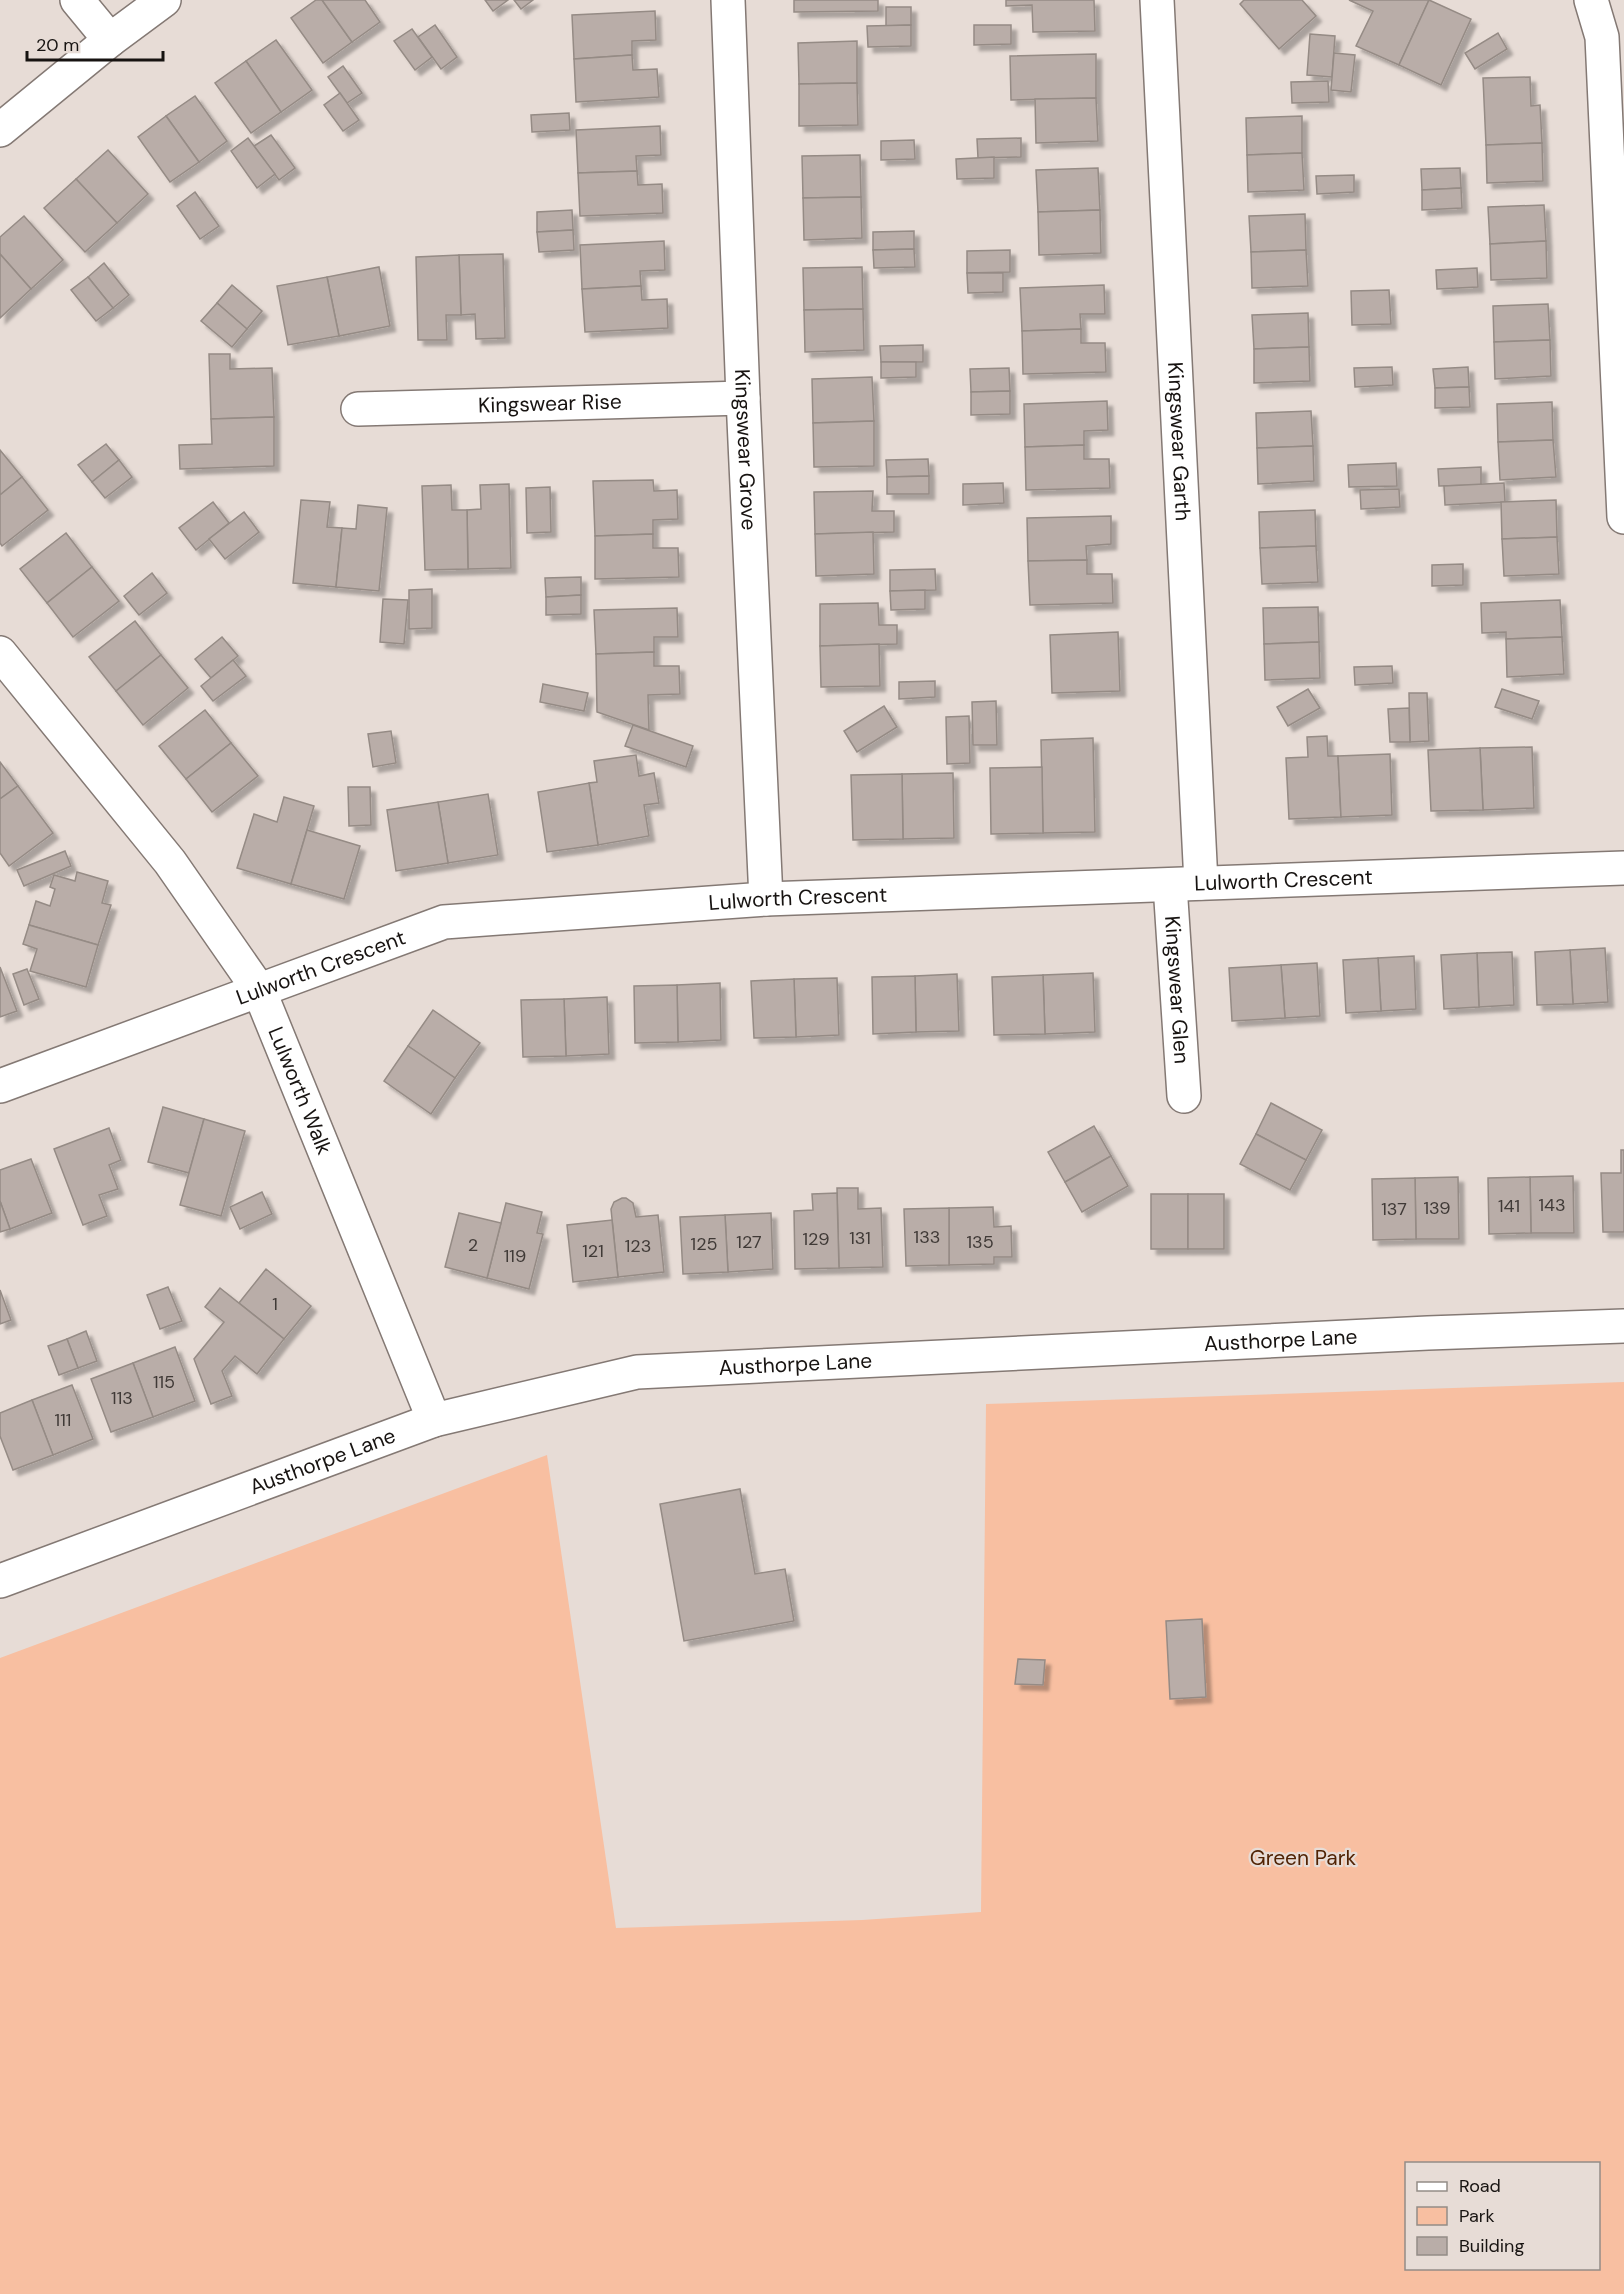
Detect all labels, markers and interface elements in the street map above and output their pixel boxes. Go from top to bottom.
scale bar [27,24,164,62]
text: 20 m [36,33,79,57]
street label: Kingswear Garth [1161,361,1197,522]
street label: Kingswear Grove [728,369,763,531]
street label: Kingswear Rise [478,387,622,420]
street label: Lulworth Crescent [1194,863,1373,898]
street label: Lulworth Crescent [708,881,888,917]
street label: Kingswear Glen [1158,915,1196,1065]
street label: Lulworth Crescent [232,923,410,1012]
street label: Lulworth Walk [261,1023,339,1159]
house number: 143 [1538,1193,1566,1217]
house number: 141 [1498,1194,1520,1218]
house number: 139 [1423,1196,1451,1220]
house number: 137 [1381,1197,1407,1221]
house number: 133 [914,1225,940,1249]
house number: 131 [849,1226,871,1250]
house number: 129 [802,1227,830,1251]
house number: 127 [736,1230,762,1254]
house number: 135 [966,1230,994,1254]
house number: 125 [691,1232,717,1256]
house number: 2 [468,1233,478,1257]
house number: 123 [625,1234,651,1258]
house number: 121 [582,1239,604,1263]
house number: 119 [504,1244,526,1268]
house number: 1 [272,1292,278,1316]
street label: Austhorpe Lane [1203,1322,1358,1358]
street label: Austhorpe Lane [718,1346,873,1382]
house number: 115 [153,1370,175,1394]
house number: 113 [111,1386,133,1410]
house number: 111 [55,1408,71,1432]
street label: Austhorpe Lane [246,1421,399,1501]
park label: Green Park [1250,1844,1357,1872]
legend [1405,2162,1600,2270]
text: Road [1459,2174,1501,2198]
text: Park [1459,2204,1495,2228]
text: Building [1459,2234,1524,2258]

